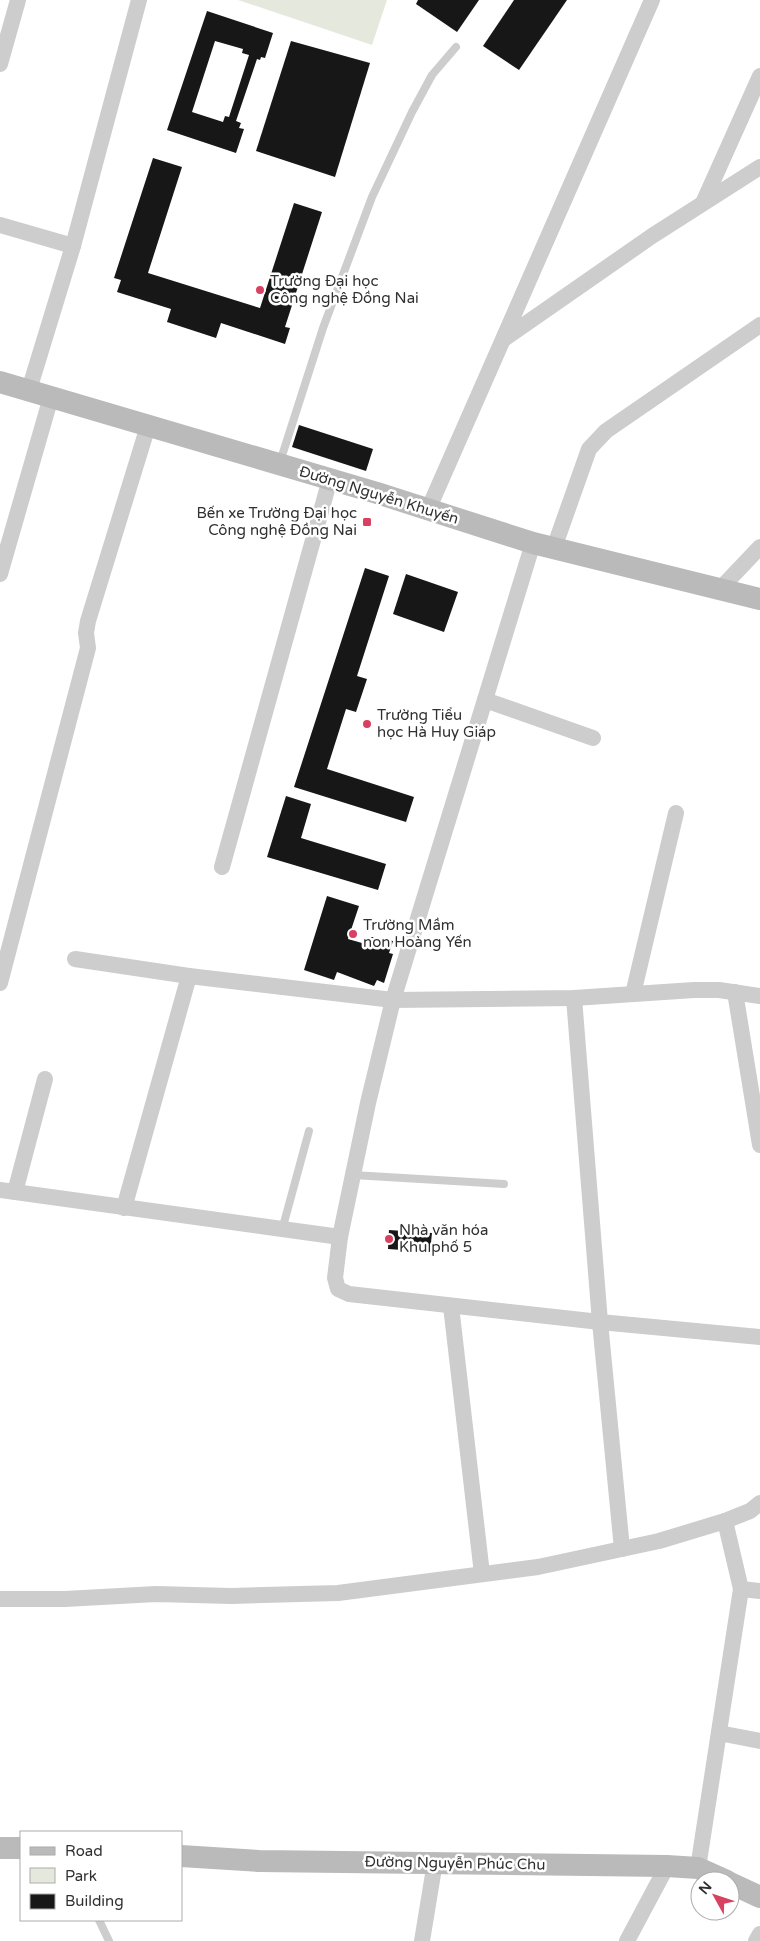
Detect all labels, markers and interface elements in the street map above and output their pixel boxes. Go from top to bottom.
place label: Trường Đại học Công nghệ Đồng Nai [270,272,419,307]
marker: Trường Đại học Công nghệ Đồng Nai [254,284,266,296]
street label: Đường Nguyễn Khuyến [297,462,461,528]
place label: Bến xe Trường Đại học Công nghệ Đồng Nai [196,504,357,539]
marker: Bến xe Trường Đại học Công nghệ Đồng Nai [361,516,373,528]
place label: Trường Tiểu học Hà Huy Giáp [377,706,496,741]
marker: Trường Tiểu học Hà Huy Giáp [361,718,373,730]
place label: Trường Mầm non Hoàng Yến [363,916,472,951]
marker: Trường Mầm non Hoàng Yến [347,928,359,940]
place label: Nhà văn hóa Khu phố 5 [399,1221,488,1256]
marker: Nhà văn hóa Khu phố 5 [383,1233,395,1245]
legend [20,1831,182,1921]
text: Road [65,1842,103,1860]
street label: Đường Nguyễn Phúc Chu [364,1852,546,1874]
text: Park [65,1867,97,1885]
north arrow [690,1871,740,1921]
text: N [695,1878,716,1898]
text: Building [65,1892,124,1910]

